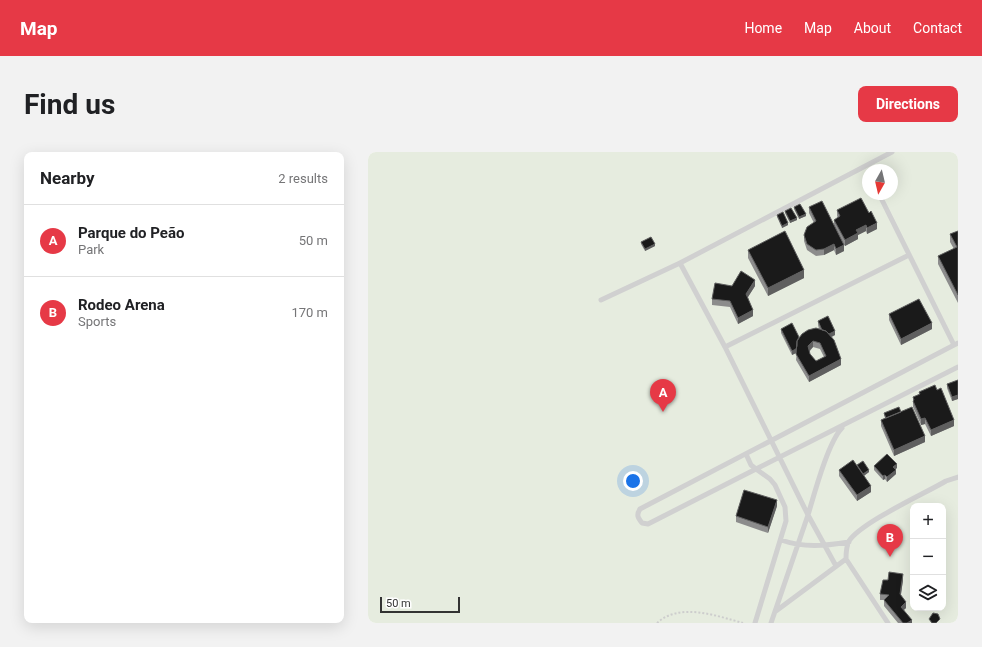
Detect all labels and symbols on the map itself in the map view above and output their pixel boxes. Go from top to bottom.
north arrow [862,164,898,200]
pin: A [650,379,676,412]
your location [623,471,643,491]
pin: B [877,524,903,557]
scale bar [380,595,460,614]

